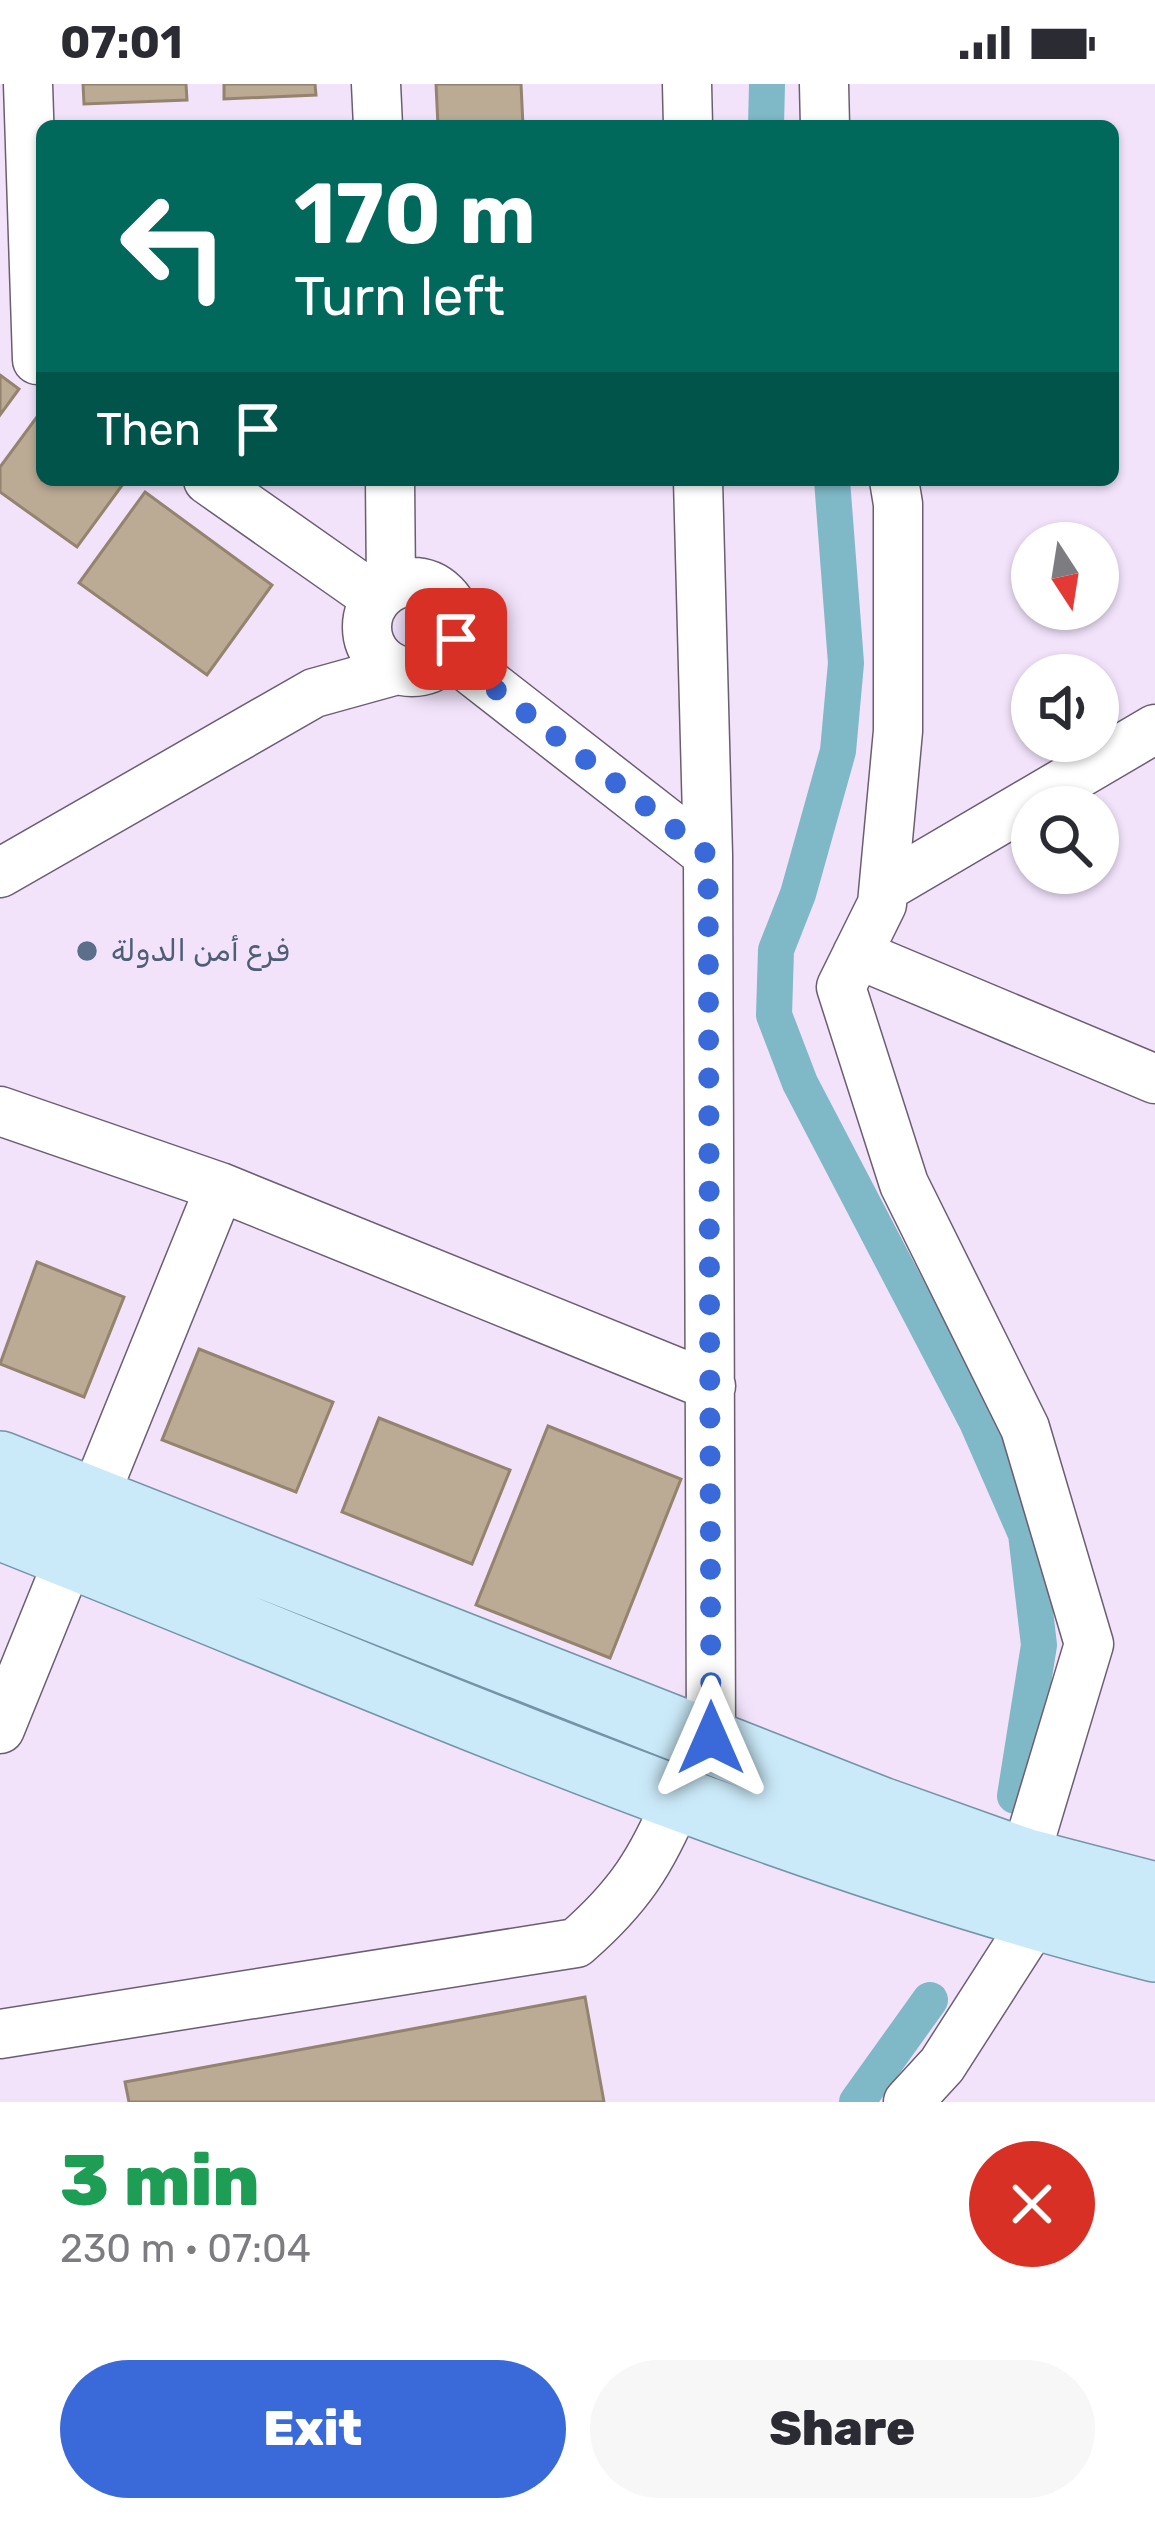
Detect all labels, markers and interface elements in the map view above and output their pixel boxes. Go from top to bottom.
text: 07:01 [60,16,183,69]
text: 170 m [294,164,536,264]
icon: left [96,168,252,324]
text: Turn left [294,265,505,329]
icon: arrive [225,396,291,462]
text: Then [96,403,201,456]
north arrow [1011,522,1119,630]
map controls [1011,522,1119,894]
pin [405,588,507,690]
icon: arrive [423,606,489,672]
button: sound [1011,654,1119,762]
button: search [1011,786,1119,894]
place label: فرع أمن الدولة [111,933,289,971]
marker: فرع أمن الدولة [74,938,100,964]
position arrow [648,1675,774,1801]
text: 3 min [60,2138,260,2223]
button: close [969,2141,1095,2267]
text: 230 m · 07:04 [60,2226,311,2272]
button: Exit [60,2360,566,2498]
button: Share [590,2360,1095,2498]

